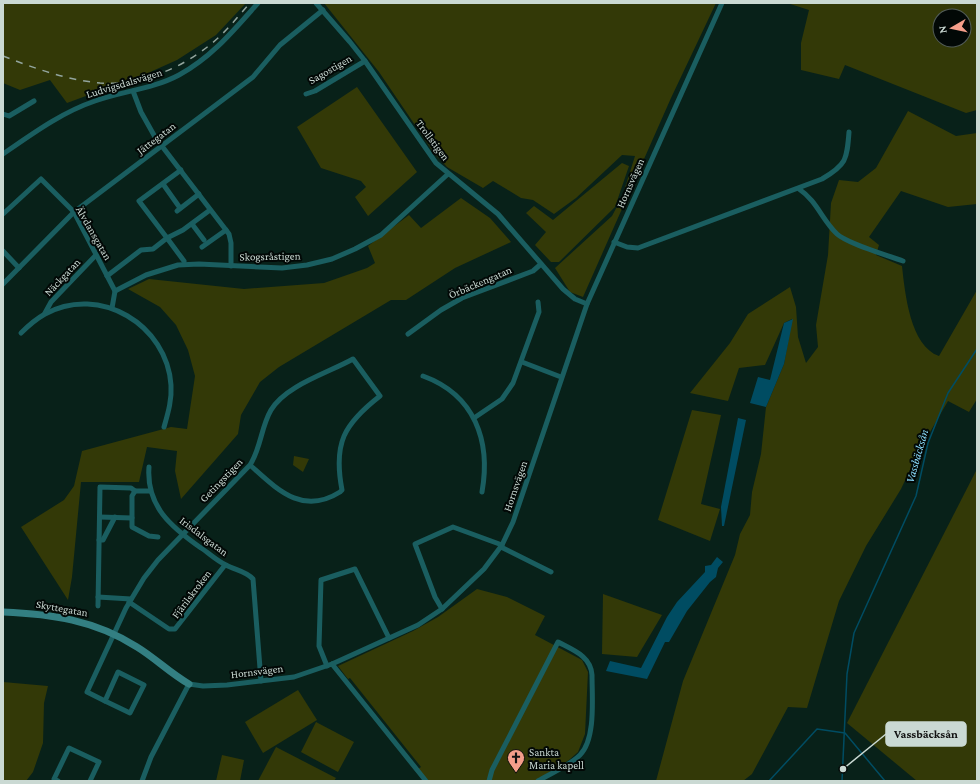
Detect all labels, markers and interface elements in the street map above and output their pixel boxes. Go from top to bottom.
north arrow [932,8,972,48]
text: N [936,24,949,34]
street label: Sagostigen [306,52,354,87]
street label: Ludvigsdalsvägen [85,66,164,101]
street label: Trollstigen [413,117,452,163]
street label: Jättegatan [133,120,178,158]
street label: Hornsvägen [614,156,647,210]
street label: Älvdansgatan [73,204,114,263]
street label: Skogsråstigen [239,249,301,264]
street label: Näckgatan [42,256,83,299]
street label: Örbäckengatan [447,263,514,302]
water label: Vassbäcksån [903,428,931,484]
street label: Getingstigen [197,456,246,505]
street label: Hornsvägen [501,459,530,513]
street label: Irisdalsgatan [177,514,231,559]
street label: Fjärilskroken [169,567,214,621]
street label: Skyttegatan [35,598,89,619]
street label: Hornsvägen [230,662,284,681]
callout: Vassbäcksån [886,722,966,746]
text: Vassbäcksån [893,727,958,741]
place label: Sankta Maria kapell [529,746,584,772]
church icon: Sankta Maria kapell [506,748,526,773]

